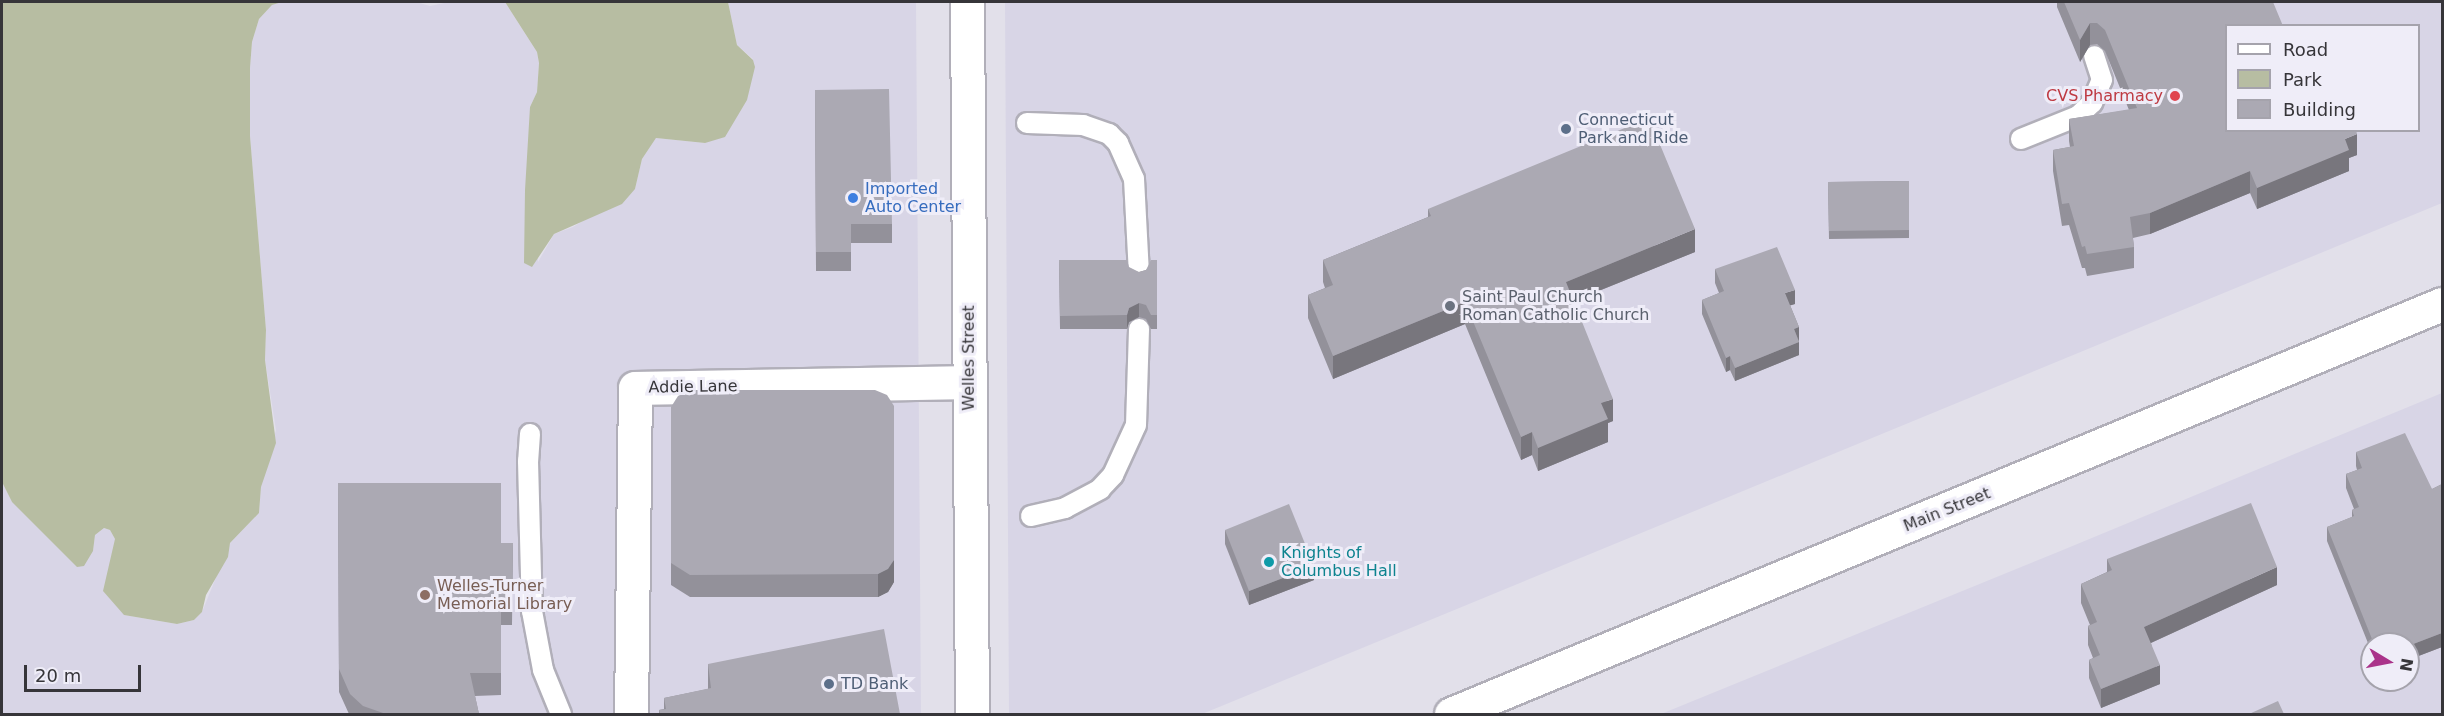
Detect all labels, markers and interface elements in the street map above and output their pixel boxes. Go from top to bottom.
legend [2225,24,2420,132]
text: Road [2283,39,2328,60]
text: Park [2283,69,2322,90]
place label: CVS Pharmacy [2046,86,2163,106]
marker: CVS Pharmacy [2168,89,2182,103]
text: Building [2283,99,2356,120]
place label: Connecticut Park and Ride [1578,110,1688,148]
marker: Connecticut Park and Ride [1559,122,1573,136]
place label: Imported Auto Center [865,179,961,217]
marker: Imported Auto Center [846,191,860,205]
place label: Saint Paul Church Roman Catholic Church [1462,287,1649,325]
marker: Saint Paul Church Roman Catholic Church [1443,299,1457,313]
street label: Welles Street [959,305,979,411]
street label: Addie Lane [648,377,738,397]
street label: Main Street [1901,484,1993,536]
place label: Knights of Columbus Hall [1281,543,1397,581]
marker: Knights of Columbus Hall [1262,555,1276,569]
place label: Welles-Turner Memorial Library [437,576,572,614]
marker: Welles-Turner Memorial Library [418,588,432,602]
north arrow [2360,632,2420,692]
scale bar [27,653,144,691]
text: N [2396,657,2417,673]
text: 20 m [35,665,81,686]
place label: TD Bank [841,674,908,694]
marker: TD Bank [822,677,836,691]

